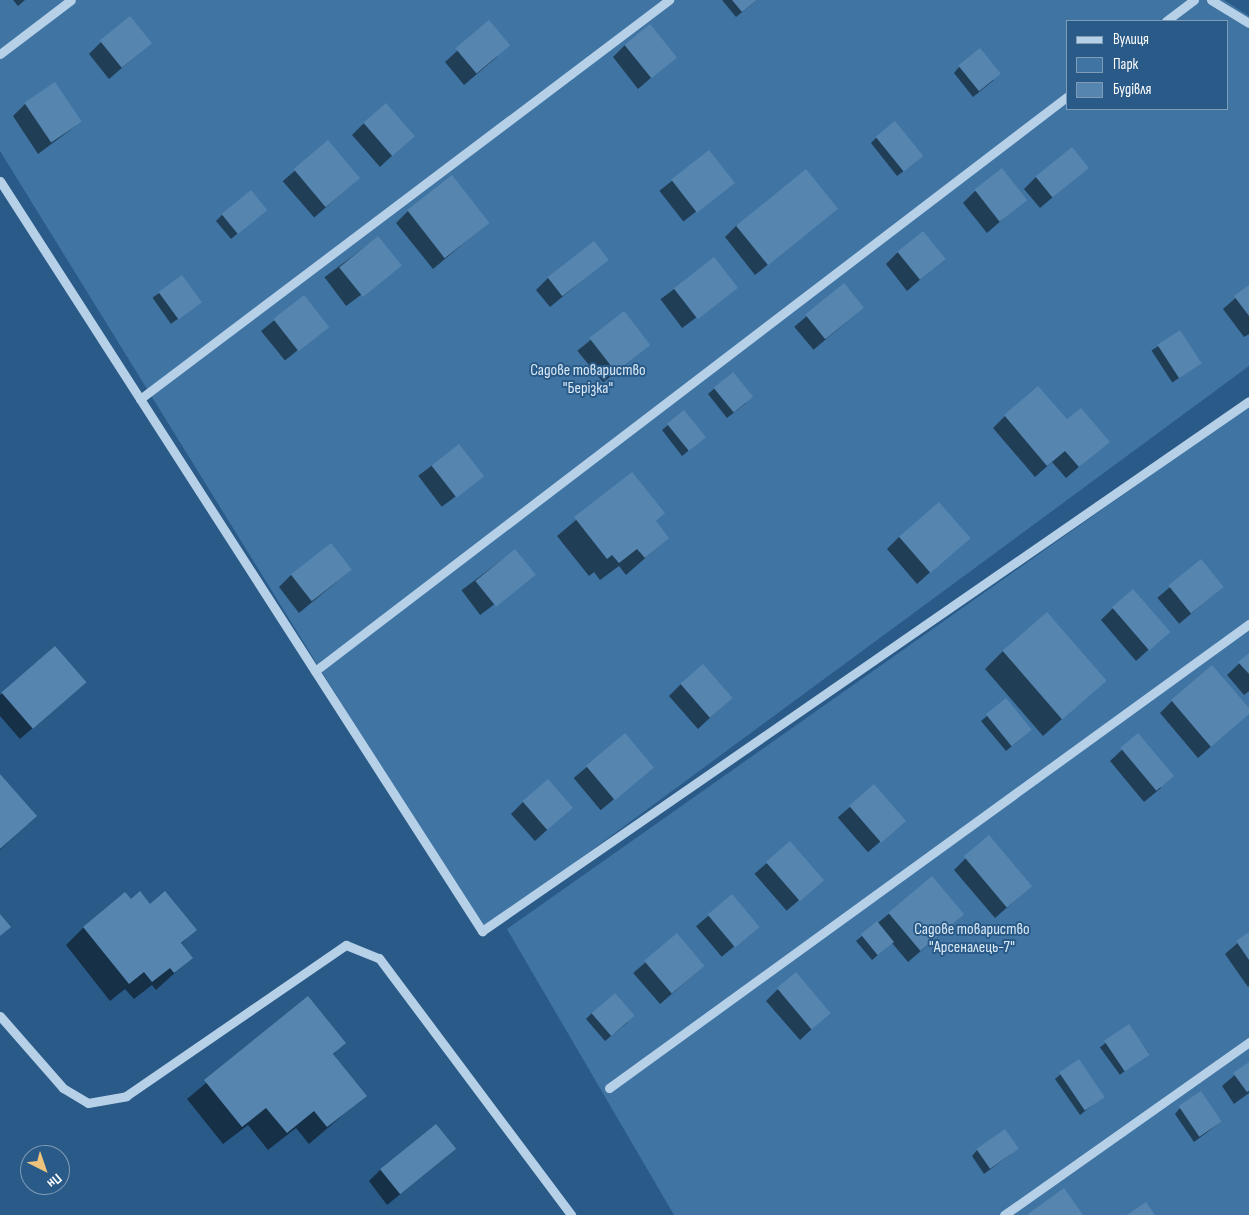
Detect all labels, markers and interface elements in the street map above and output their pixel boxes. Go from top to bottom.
legend [1066,20,1229,110]
text: Вулиця [1113,30,1149,49]
text: Парк [1113,55,1138,74]
text: Будівля [1113,80,1151,99]
park label: Садове товариство "Берізка" [530,361,646,399]
park label: Садове товариство "Арсеналець-7" [914,920,1030,958]
north arrow [20,1145,70,1195]
text: Пн [44,1170,65,1192]

